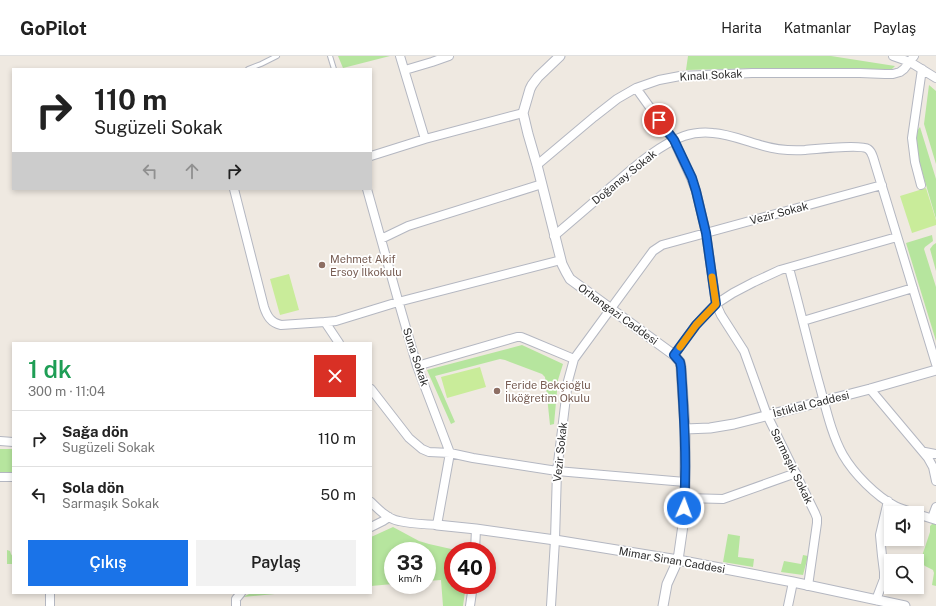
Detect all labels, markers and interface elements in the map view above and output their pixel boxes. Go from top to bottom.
text: GoPilot [20,17,87,39]
text: Harita [721,20,762,36]
text: Katmanlar [784,20,851,36]
text: Paylaş [873,20,916,36]
street label: Kınalı Sokak [679,67,743,83]
text: 110 m [94,83,167,116]
icon: right [28,84,80,136]
pin [642,103,676,137]
icon: arrive [648,109,670,131]
text: Sugüzeli Sokak [94,117,223,138]
street label: Doğanay Sokak [589,147,659,207]
icon: left [139,160,161,182]
icon: ahead [181,160,203,182]
icon: right [223,160,245,182]
street label: Vezir Sokak [749,199,809,227]
place label: Mehmet Akif Ersoy İlkokulu [330,253,402,278]
marker: Mehmet Akif Ersoy İlkokulu [317,260,327,270]
street label: Orhangazi Caddesi [576,281,660,347]
street label: Suna Sokak [401,326,431,388]
text: 1 dk [28,355,72,383]
button: close [314,355,356,397]
place label: Feride Bekçioğlu İlköğretim Okulu [505,379,591,404]
text: 300 m · 11:04 [28,384,105,399]
marker: Feride Bekçioğlu İlköğretim Okulu [492,386,502,396]
street label: İstiklal Caddesi [771,388,850,419]
street label: Vezir Sokak [551,422,569,482]
text: Sağa dön [62,423,128,440]
street label: Sarmaşık Sokak [768,426,815,506]
icon: right [28,428,50,450]
text: 110 m [318,430,356,447]
text: Sugüzeli Sokak [62,440,155,455]
text: Sola dön [62,479,124,496]
icon: left [28,484,50,506]
text: 50 m [321,486,356,503]
position arrow [663,487,705,529]
text: Sarmaşık Sokak [62,496,159,511]
map controls [884,506,924,594]
button: sound [884,506,924,546]
button: Çıkış [28,540,188,586]
button: Paylaş [196,540,356,586]
speed limit sign: 40 [444,542,496,594]
street label: Mimar Sinan Caddesi [618,545,726,575]
text: 33 [397,551,423,575]
button: search [884,554,924,594]
text: km/h [398,572,422,584]

